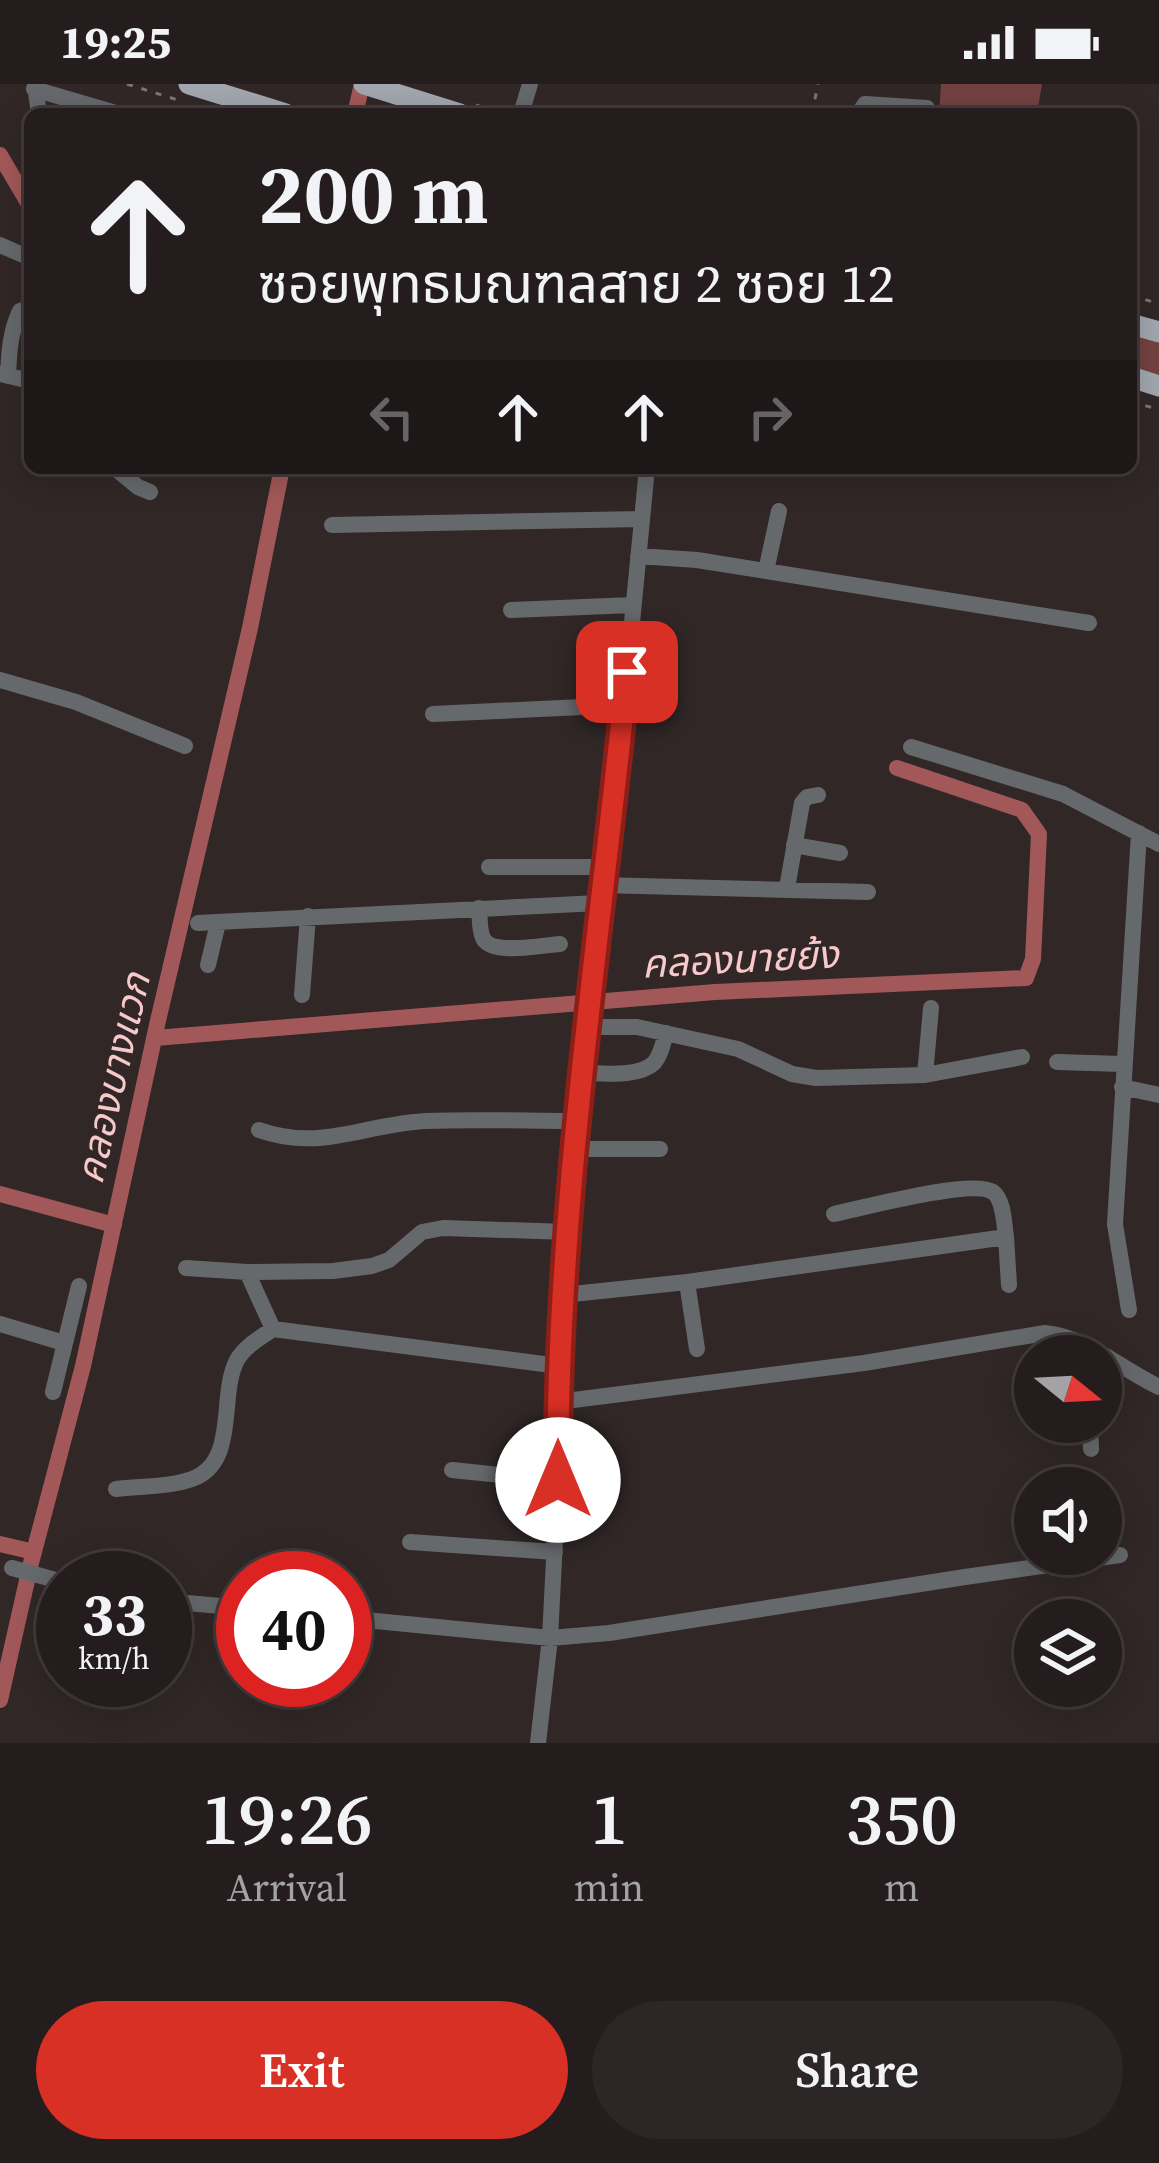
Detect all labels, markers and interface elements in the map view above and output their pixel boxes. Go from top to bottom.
text: 19:25 [60,11,171,73]
text: 200 m [258,136,489,251]
icon: ahead [60,156,216,312]
text: ซอยพุทธมณฑลสาย 2 ซอย 12 [258,246,895,320]
icon: left [359,384,425,450]
icon: ahead [485,384,551,450]
icon: ahead [611,384,677,450]
icon: right [737,384,803,450]
pin [576,621,678,723]
icon: arrive [594,639,660,705]
water label: คลองนายย้ง [640,927,842,991]
water label: คลองบางแวก [63,966,163,1188]
north arrow [1014,1335,1122,1443]
map controls [1014,1335,1122,1707]
position arrow [495,1417,621,1543]
button: sound [1014,1467,1122,1575]
speed limit sign: 40 [216,1551,372,1707]
text: 33 [81,1573,147,1655]
button: layers [1014,1599,1122,1707]
text: km/h [78,1638,150,1679]
text: 19:26 [201,1769,373,1868]
text: 1 [590,1769,628,1868]
text: 350 [845,1769,958,1868]
text: Arrival [227,1861,347,1914]
text: min [574,1861,644,1914]
text: m [884,1861,919,1914]
button: Exit [36,2001,568,2139]
button: Share [592,2001,1123,2139]

